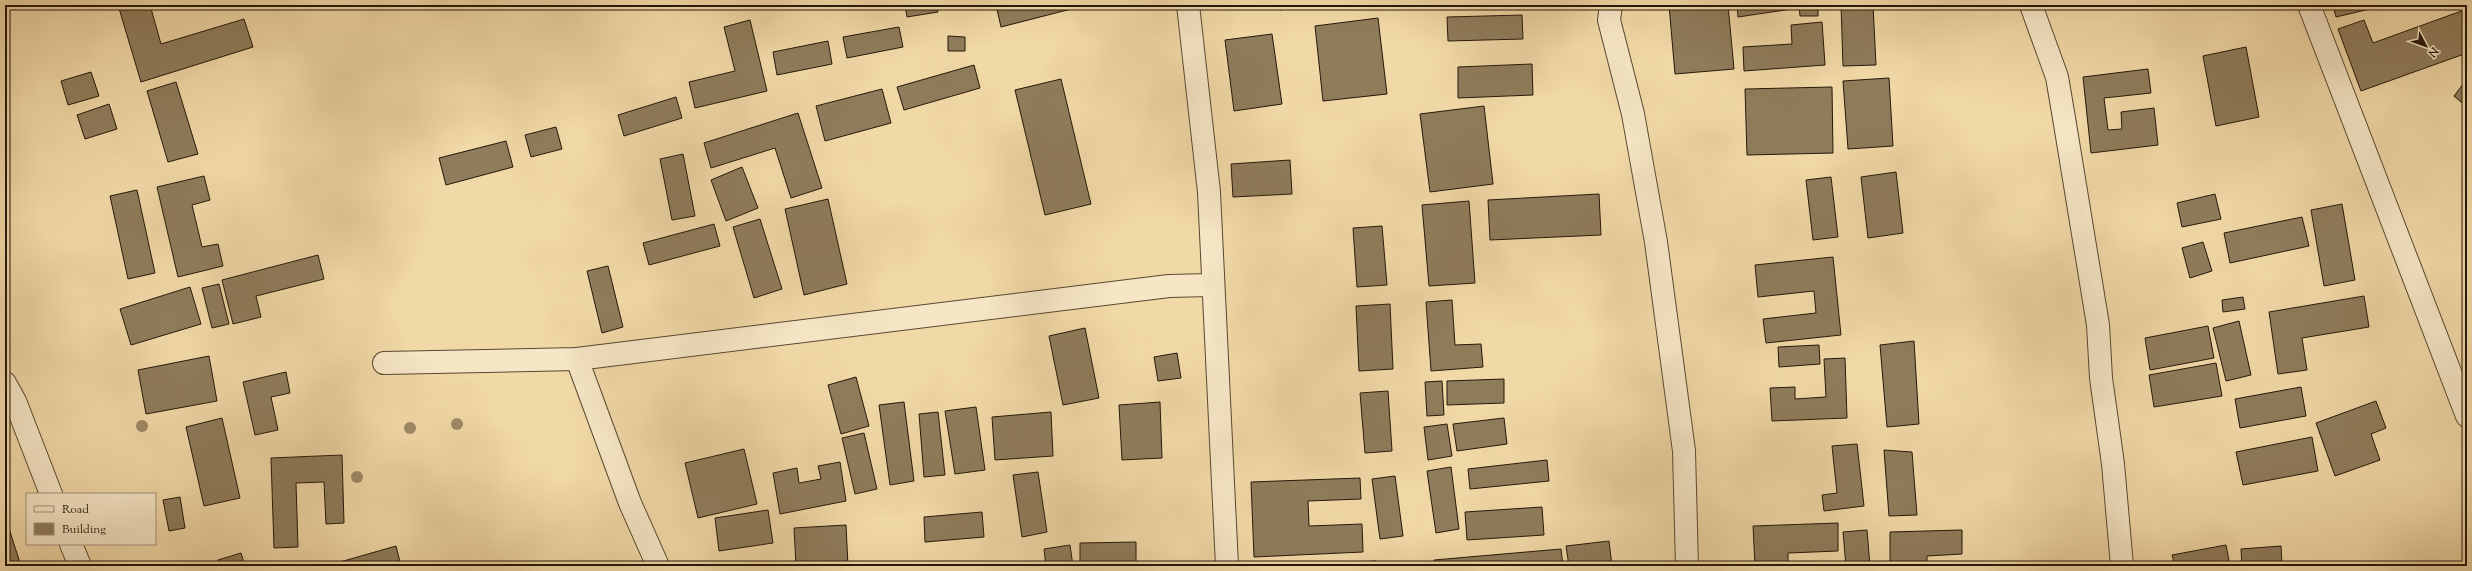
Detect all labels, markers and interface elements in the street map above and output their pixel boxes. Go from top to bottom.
north arrow [2406,26,2446,66]
text: N [2424,43,2442,61]
legend [26,493,156,545]
text: Road [62,501,89,519]
text: Building [62,521,106,539]

